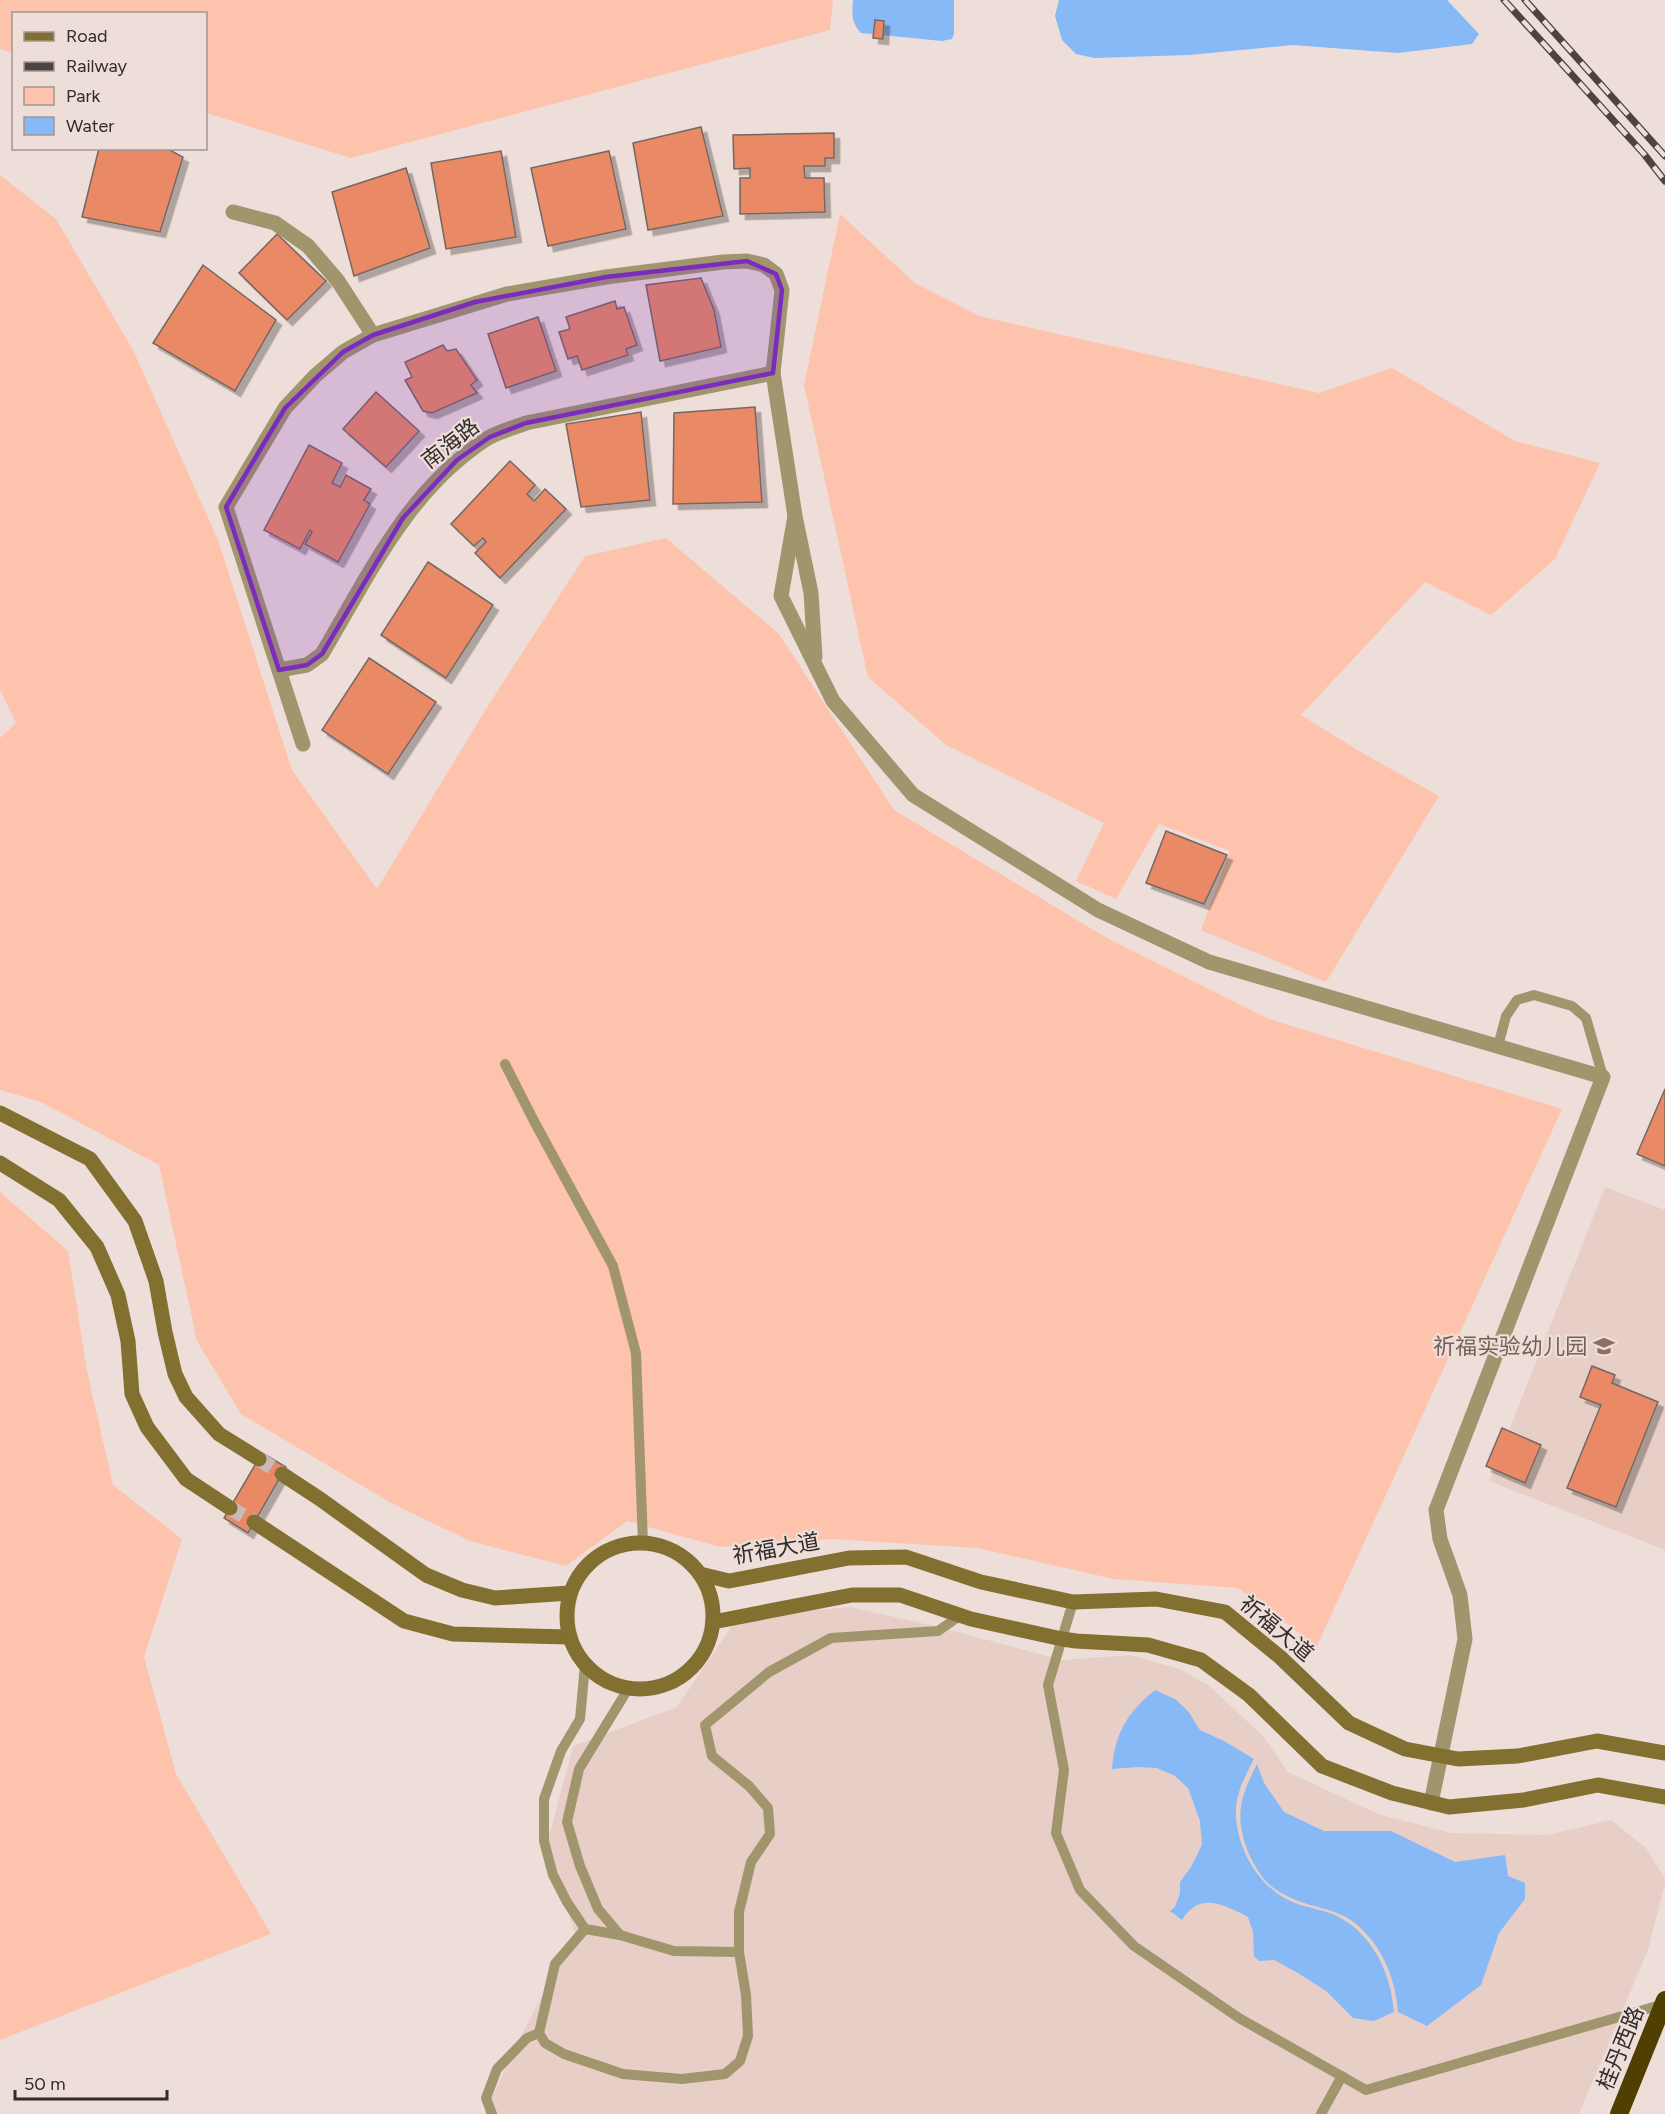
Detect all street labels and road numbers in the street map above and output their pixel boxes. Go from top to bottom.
street label: 南海路 [416,412,485,474]
street label: 祈福大道 [730,1528,822,1569]
street label: 祈福大道 [1234,1590,1319,1667]
street label: 桂丹西路 [1591,2002,1649,2094]

